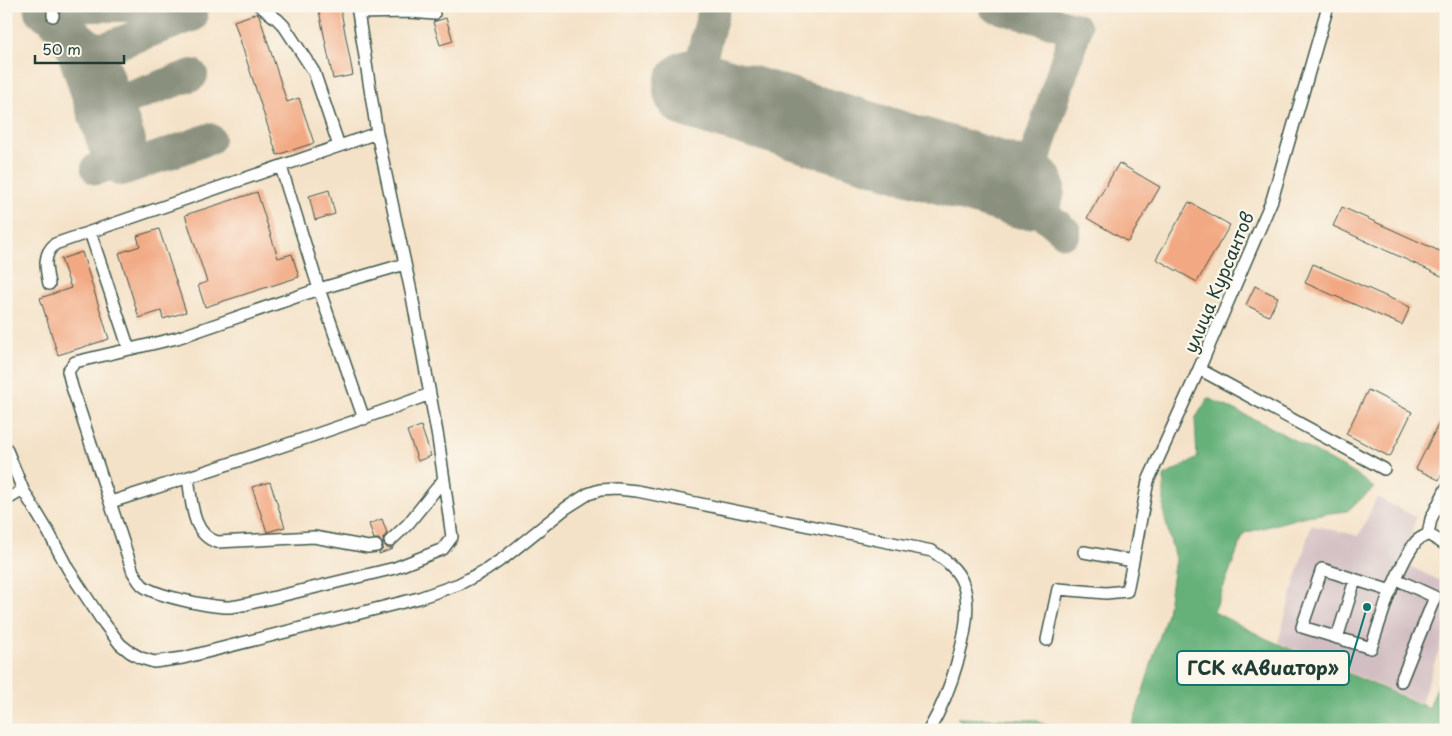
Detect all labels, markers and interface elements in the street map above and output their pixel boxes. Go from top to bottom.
scale bar [35,32,124,64]
text: 50 m [42,37,81,60]
street label: улица Курсантов [1176,207,1260,357]
callout: ГСК «Авиатор» [1177,651,1349,685]
text: ГСК «Авиатор» [1187,653,1339,681]

